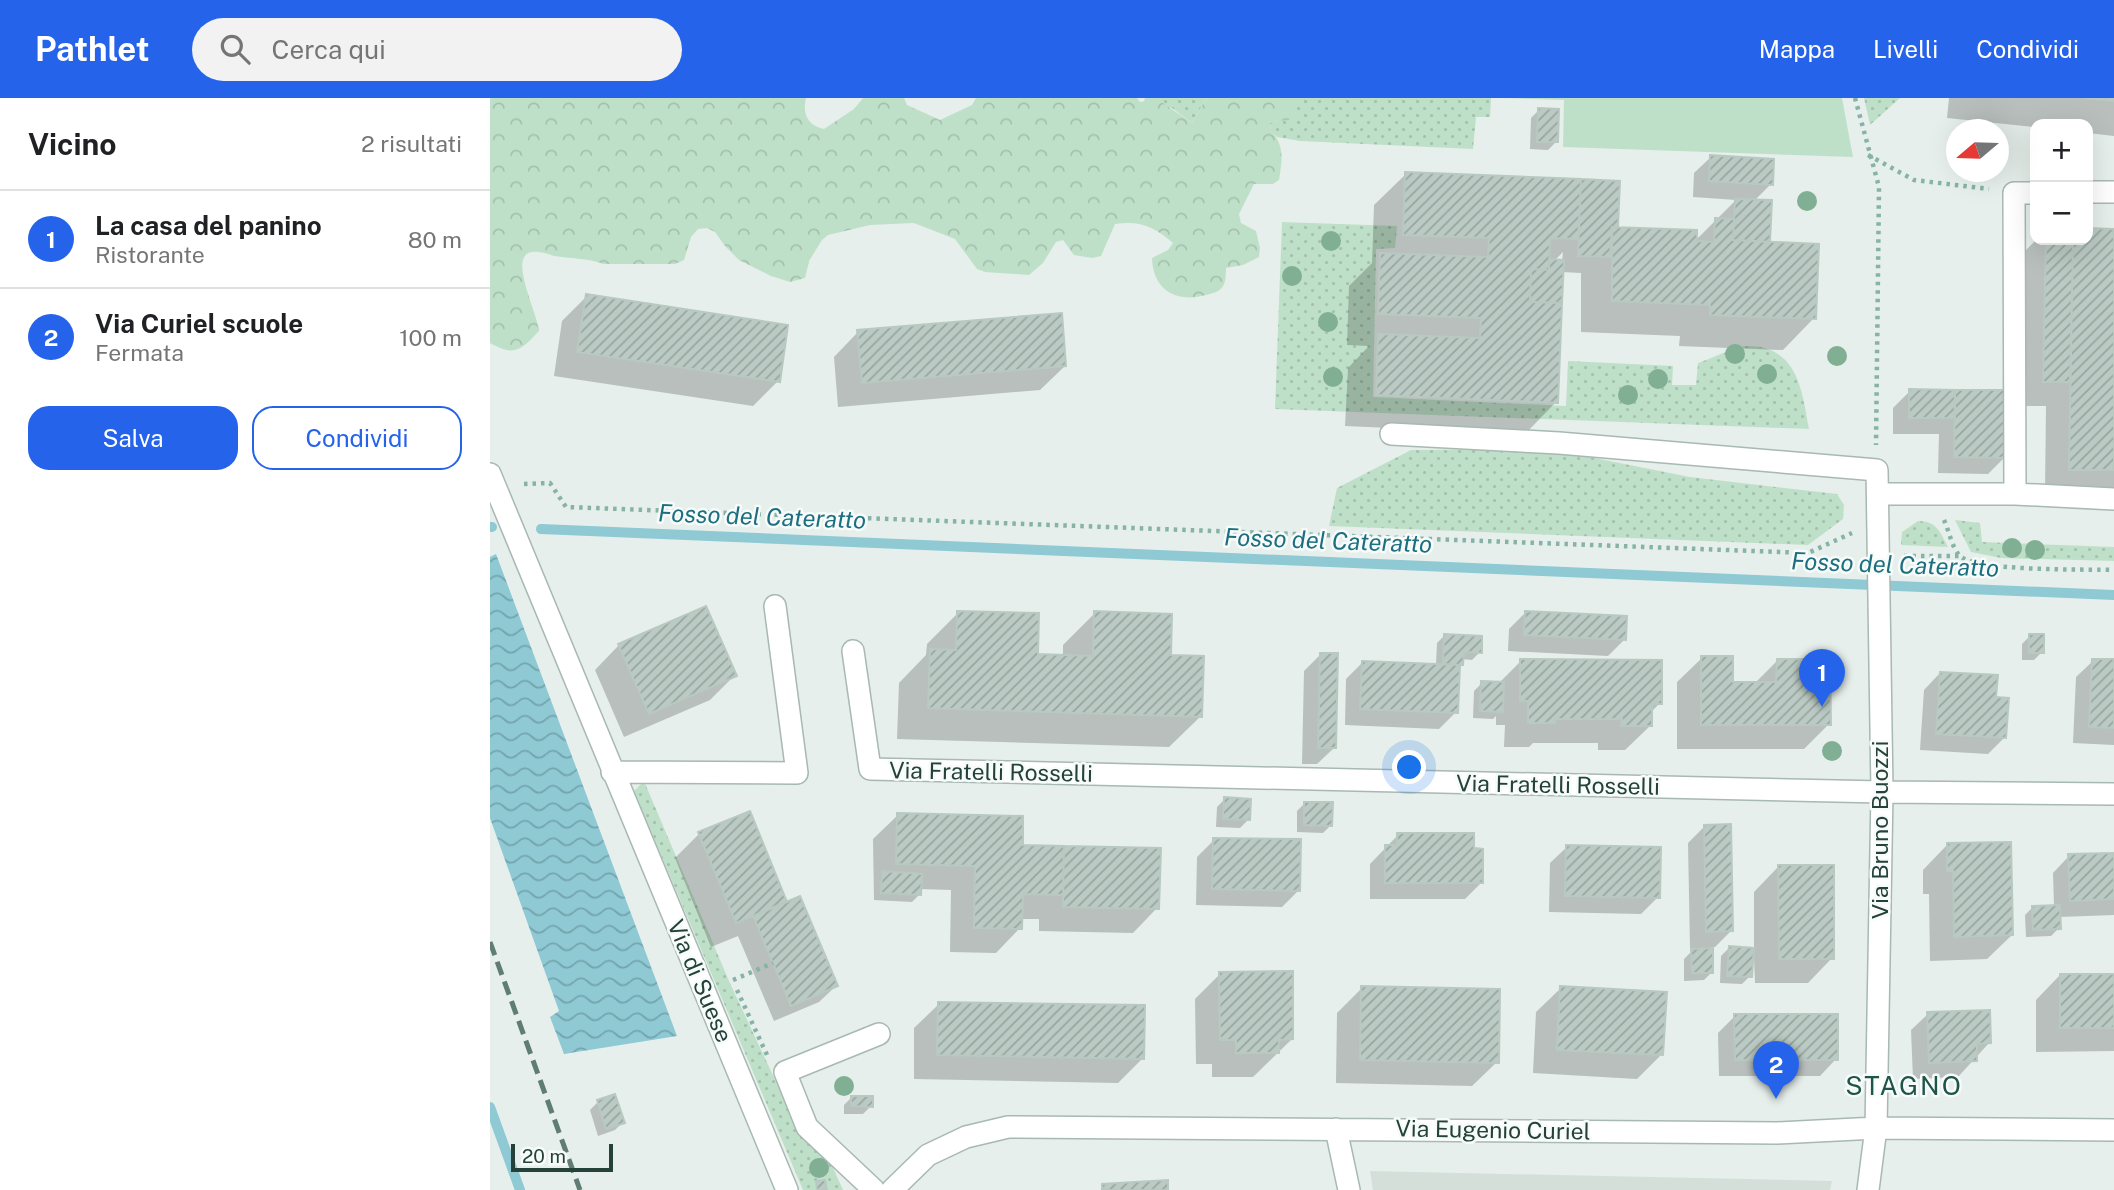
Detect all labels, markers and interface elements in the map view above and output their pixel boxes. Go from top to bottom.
search box [192,18,682,81]
text: Pathlet [35,30,150,68]
icon: search [216,30,254,68]
text: Cerca qui [272,34,386,65]
text: Mappa [1759,35,1835,63]
text: Livelli [1873,35,1938,63]
text: Condividi [1976,35,2079,63]
north arrow [1946,119,2009,182]
map controls [2030,119,2093,245]
button: + [2030,119,2093,182]
text: Vicino [28,126,117,162]
text: 2 risultati [361,130,462,157]
button: − [2030,182,2093,245]
text: La casa del panino [95,210,322,241]
text: 1 [46,226,56,253]
text: 80 m [408,226,462,253]
text: Ristorante [95,241,205,268]
text: Via Curiel scuole [95,308,303,339]
text: 2 [44,324,58,351]
text: 100 m [399,324,462,351]
text: Fermata [95,339,184,366]
button: Salva [28,406,238,470]
button: Condividi [252,406,462,470]
water label: Fosso del Cateratto [657,498,867,534]
water label: Fosso del Cateratto [1223,522,1433,558]
water label: Fosso del Cateratto [1790,546,2000,582]
pin: 1 [1799,649,1845,707]
street label: Via Bruno Buozzi [1866,741,1893,919]
your location [1392,750,1426,784]
street label: Via Fratelli Rosselli [889,756,1093,787]
street label: Via Fratelli Rosselli [1456,769,1660,800]
street label: Via di Suese [662,915,738,1046]
pin: 2 [1753,1041,1799,1099]
district label: STAGNO [1845,1070,1963,1101]
street label: Via Eugenio Curiel [1395,1114,1591,1145]
scale bar [511,1141,612,1173]
text: 20 m [522,1145,566,1167]

